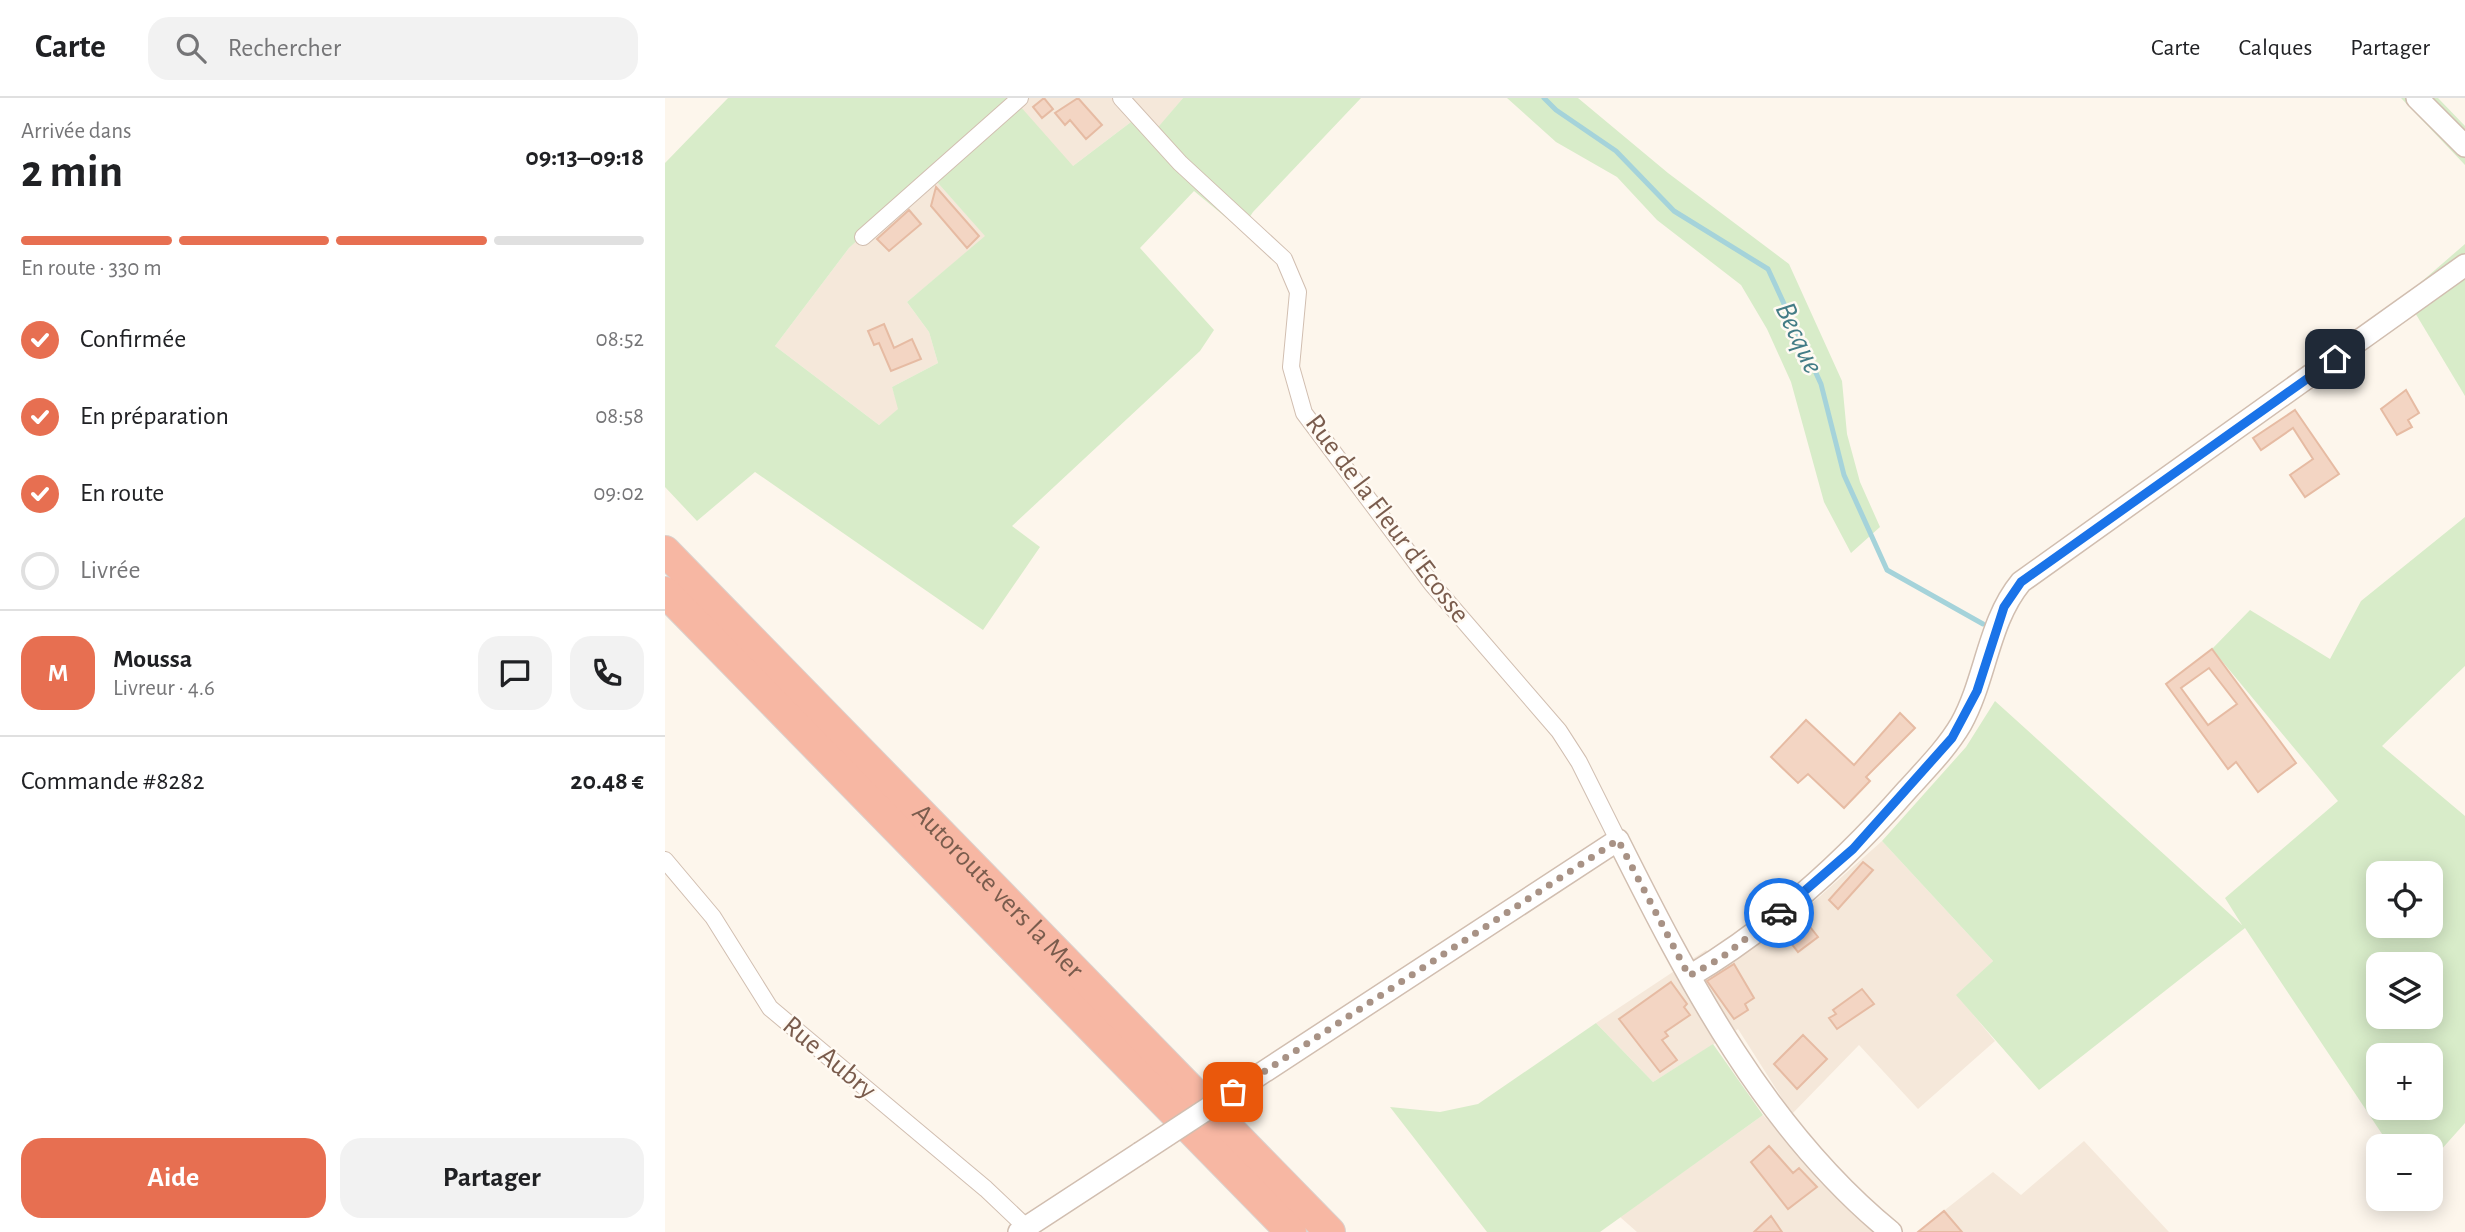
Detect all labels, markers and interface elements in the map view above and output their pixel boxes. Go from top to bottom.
search box [148,17,638,80]
icon: search [172,29,210,67]
text: Carte [35,31,106,64]
text: Rechercher [228,35,341,61]
text: Carte [2151,36,2200,60]
text: Calques [2238,36,2312,60]
text: Partager [2350,36,2430,60]
text: Arrivée dans [21,120,132,143]
text: 09:13–09:18 [525,144,644,170]
text: 2 min [21,149,123,195]
text: En route · 330 m [21,257,162,280]
water label: Becque [1770,298,1828,378]
icon: check [21,321,59,359]
text: Confirmée [80,326,186,352]
text: 08:52 [596,328,644,351]
pin [2305,329,2365,389]
icon: home [2316,340,2354,378]
icon: check [21,398,59,436]
text: En préparation [80,403,229,429]
text: 08:58 [595,405,644,428]
street label: Rue de la Fleur d'Ecosse [1300,410,1474,628]
icon: check [21,475,59,513]
text: En route [80,480,164,506]
text: 09:02 [593,482,644,505]
text: Livrée [80,557,140,583]
button: chat [478,636,552,710]
button: phone [570,636,644,710]
text: Moussa [113,646,192,672]
text: M [48,660,68,686]
text: Livreur · 4.6 [113,677,215,700]
text: Commande #8282 [21,768,204,794]
text: 20.48 € [570,768,644,794]
street label: Autoroute vers la Mer [907,799,1088,984]
map controls [2366,861,2443,1211]
button: locate [2366,861,2443,938]
courier [1744,878,1814,948]
icon: car [1760,894,1798,932]
button: layers [2366,952,2443,1029]
street label: Rue Aubry [777,1011,881,1105]
button: + [2366,1043,2443,1120]
pin [1203,1062,1263,1122]
icon: bag [1214,1073,1252,1111]
button: − [2366,1134,2443,1211]
button: Aide [21,1138,326,1218]
button: Partager [340,1138,644,1218]

